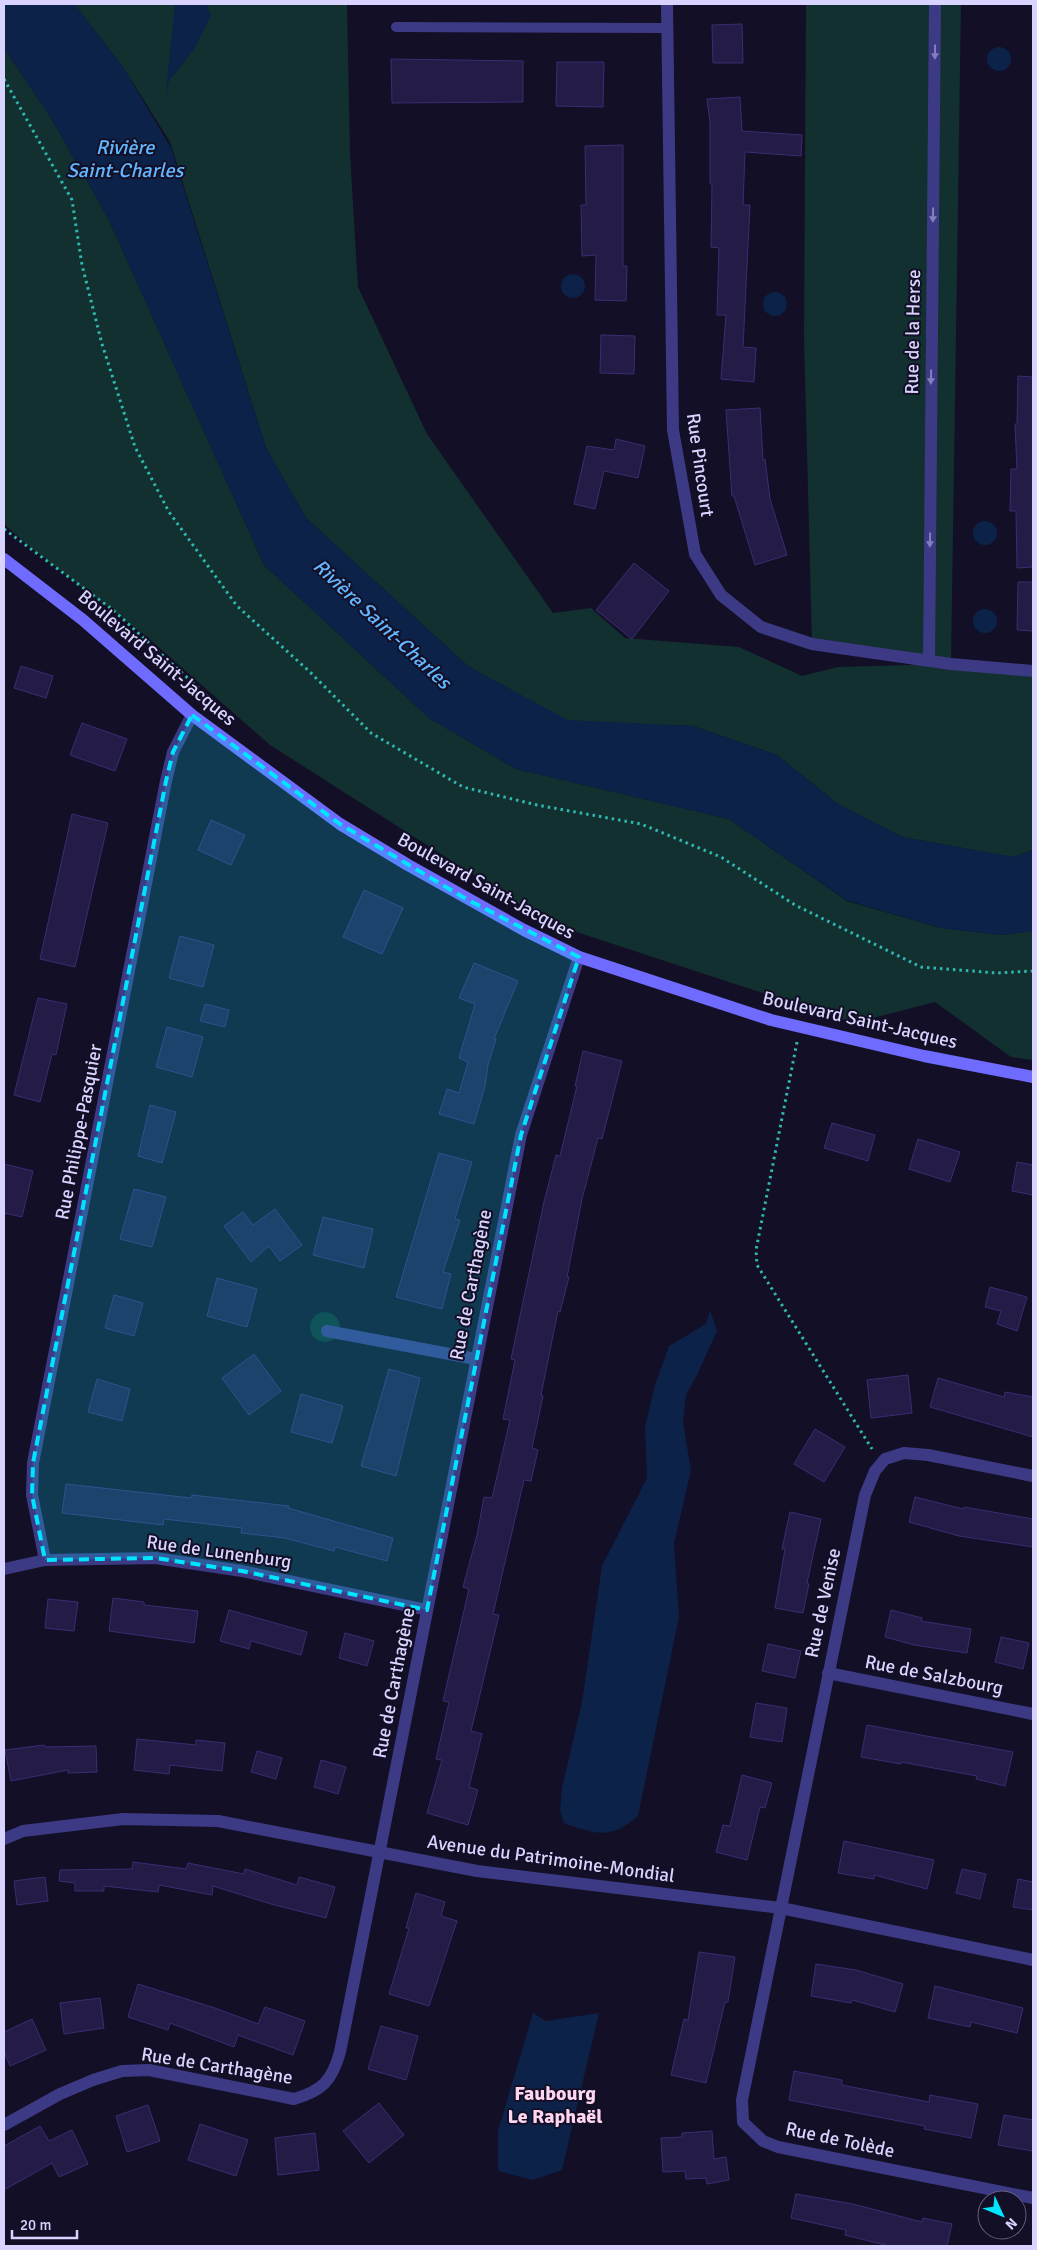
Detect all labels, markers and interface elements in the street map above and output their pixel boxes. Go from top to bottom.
one-way arrow [930,45,938,61]
water label: Rivière Saint-Charles [67,135,186,183]
one-way arrow [929,207,937,223]
street label: Rue de la Herse [900,269,926,395]
one-way arrow [927,370,935,386]
street label: Rue Pincourt [681,412,719,519]
one-way arrow [926,532,934,548]
water label: Rivière Saint-Charles [308,554,458,696]
street label: Boulevard Saint-Jacques [73,585,241,731]
street label: Boulevard Saint-Jacques [393,827,579,945]
street label: Boulevard Saint-Jacques [760,986,960,1054]
street label: Rue Philippe-Pasquier [50,1042,108,1222]
street label: Rue de Carthagène [445,1208,497,1362]
street label: Rue de Lunenburg [145,1530,293,1574]
street label: Rue de Venise [800,1546,846,1660]
street label: Rue de Carthagène [368,1606,420,1760]
street label: Rue de Salzbourg [863,1650,1005,1700]
street label: Avenue du Patrimoine-Mondial [426,1830,676,1888]
street label: Rue de Carthagène [140,2042,294,2090]
district label: Faubourg Le Raphaël [507,2081,603,2129]
street label: Rue de Tolède [783,2117,897,2163]
north arrow [977,2190,1027,2240]
scale bar [12,2208,78,2240]
text: N [1001,2214,1020,2233]
text: 20 m [20,2216,51,2234]

